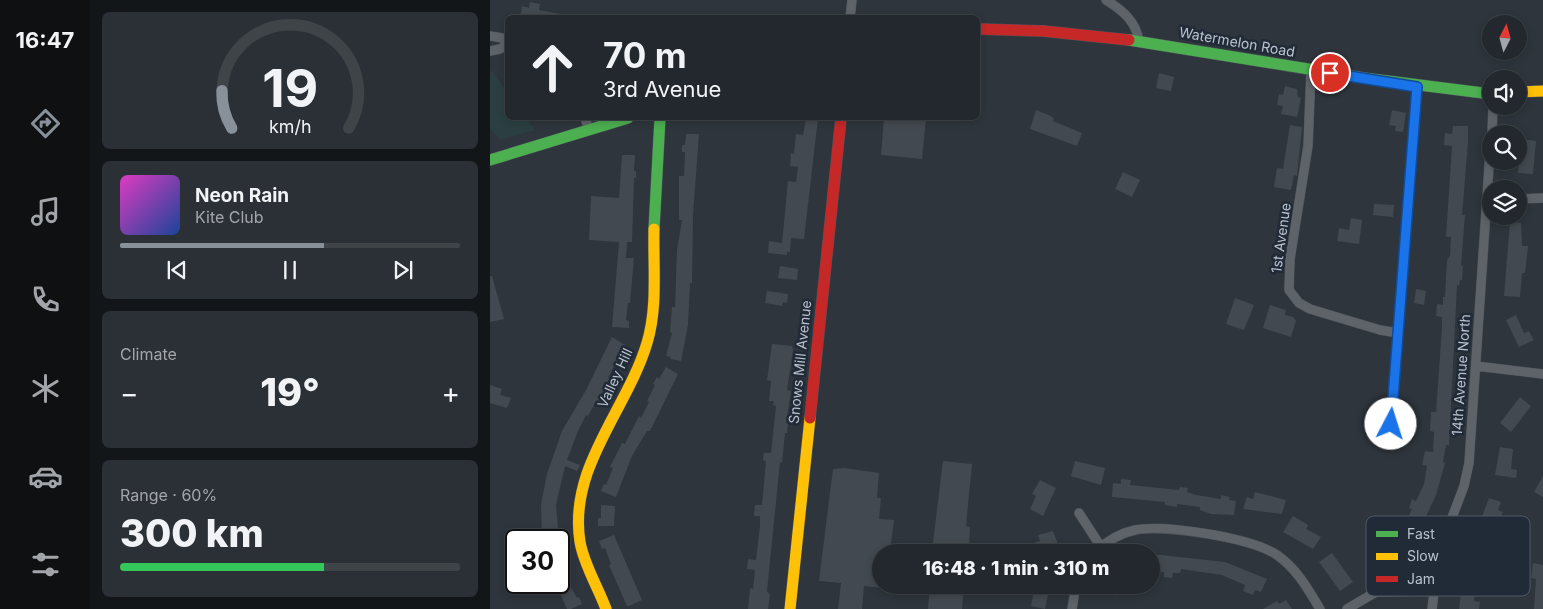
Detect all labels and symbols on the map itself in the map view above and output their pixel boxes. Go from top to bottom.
north arrow [1482,15,1528,60]
street label: Watermelon Road [1178,23,1296,60]
pin [1309,52,1351,94]
street label: 1st Avenue [1267,202,1294,274]
street label: Snows Mill Avenue [785,299,814,425]
street label: 14th Avenue North [1448,314,1473,436]
street label: Valley Hill [593,345,636,410]
position arrow [1364,397,1416,449]
legend [1366,516,1530,596]
text: Fast [1407,525,1435,542]
speed limit sign: 30 [505,529,570,594]
text: Slow [1407,547,1439,564]
text: Jam [1407,570,1435,587]

